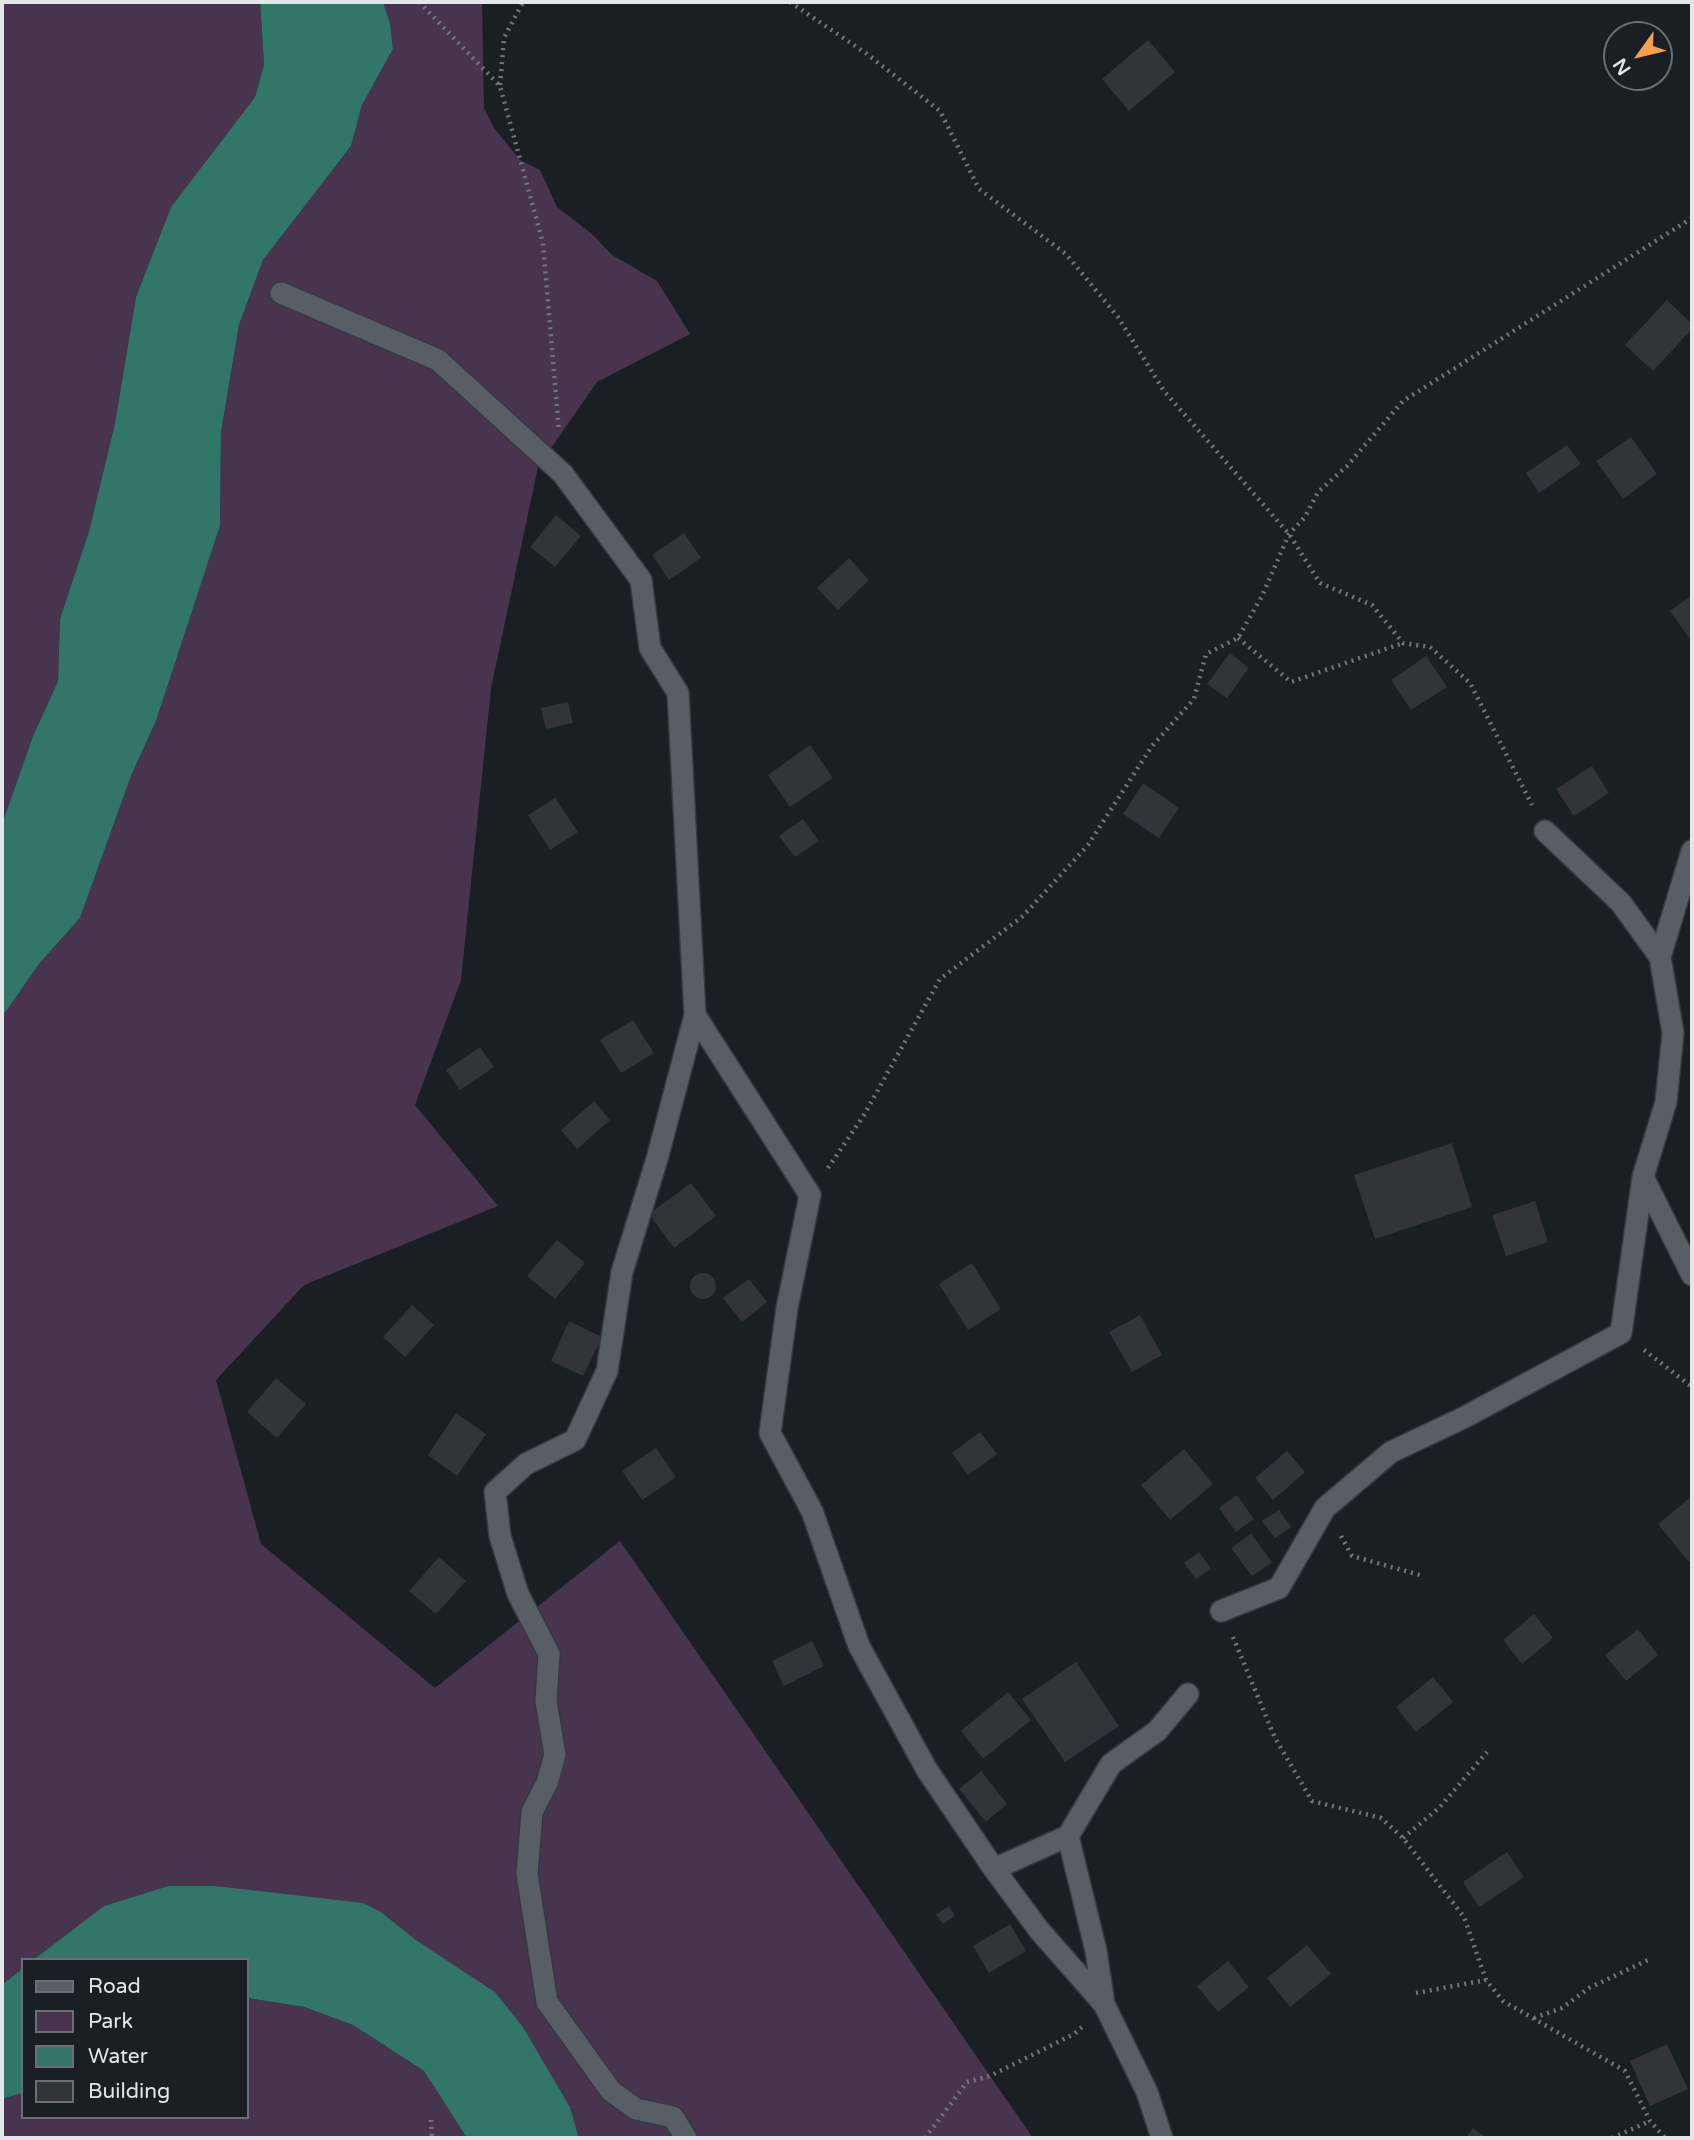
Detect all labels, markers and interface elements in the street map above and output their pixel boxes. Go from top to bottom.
north arrow [1603,21,1673,91]
text: N [1609,54,1636,79]
legend [21,1958,248,2119]
text: Road [88,1974,141,1999]
text: Park [88,2009,133,2034]
text: Water [88,2044,148,2069]
text: Building [88,2079,170,2104]

